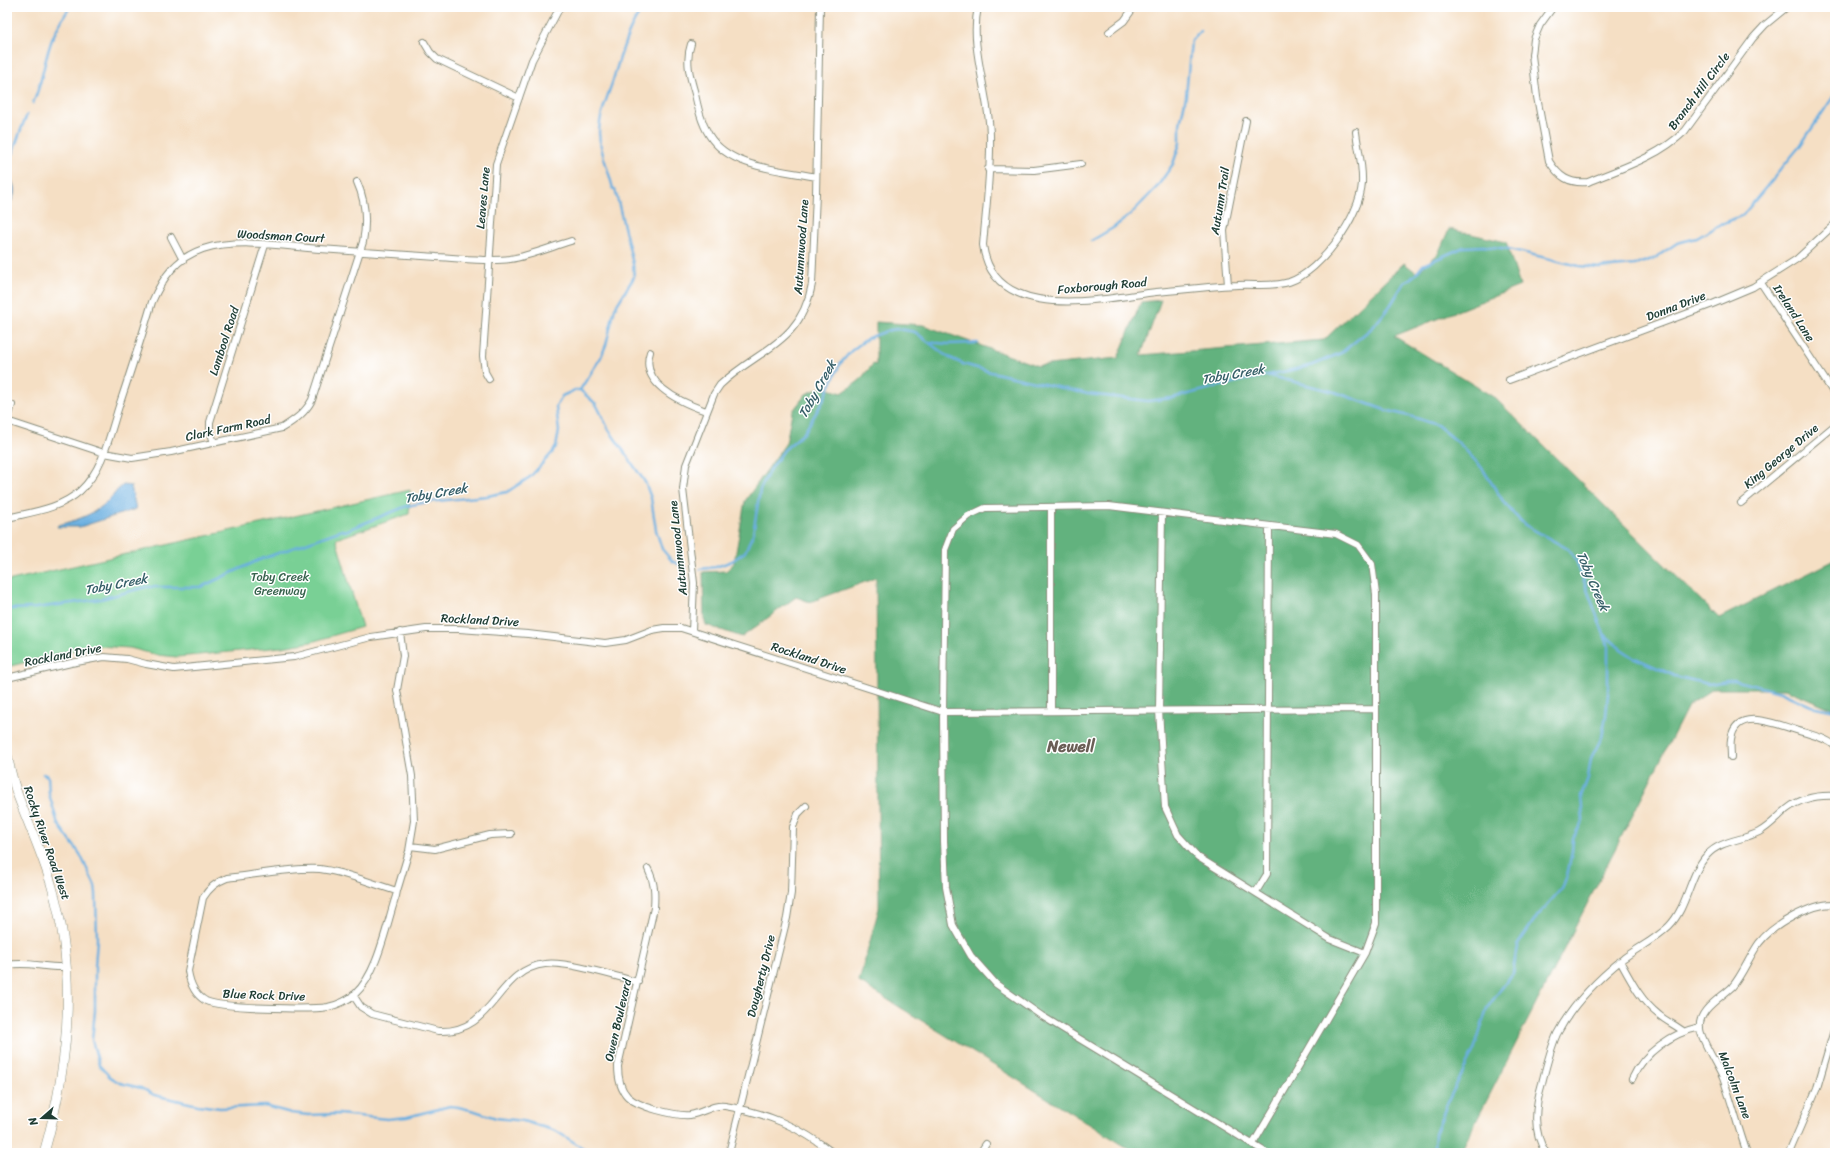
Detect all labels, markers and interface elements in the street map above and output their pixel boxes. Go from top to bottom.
street label: Branch Hill Circle [1662,47,1736,135]
street label: Autumn Trail [1204,165,1236,237]
street label: Leaves Lane [469,166,497,230]
street label: Autumnwood Lane [787,198,815,296]
street label: Woodsman Court [237,223,327,249]
street label: Foxborough Road [1056,271,1148,301]
street label: Ireland Lane [1766,279,1821,346]
street label: Donna Drive [1643,285,1709,327]
street label: Lambool Road [202,302,246,378]
water label: Toby Creek [792,354,843,422]
water label: Toby Creek [1200,357,1268,391]
street label: Clark Farm Road [183,408,273,448]
street label: King George Drive [1738,418,1824,494]
water label: Toby Creek [403,476,471,510]
street label: Autumnwood Lane [662,499,694,598]
water label: Toby Creek [1570,547,1617,617]
water label: Toby Creek [83,566,151,601]
park label: Toby Creek Greenway [251,566,310,602]
street label: Rockland Drive [440,607,520,633]
street label: Rockland Drive [768,635,850,681]
street label: Rockland Drive [22,637,104,673]
district label: Newell [1046,732,1096,761]
street label: Rocky River Road West [17,783,77,903]
street label: Dougherty Drive [740,932,782,1020]
street label: Owen Boulevard [598,976,638,1064]
street label: Blue Rock Drive [222,983,306,1007]
street label: Malcolm Lane [1712,1048,1758,1122]
north arrow [22,1098,62,1138]
text: N [23,1114,44,1129]

